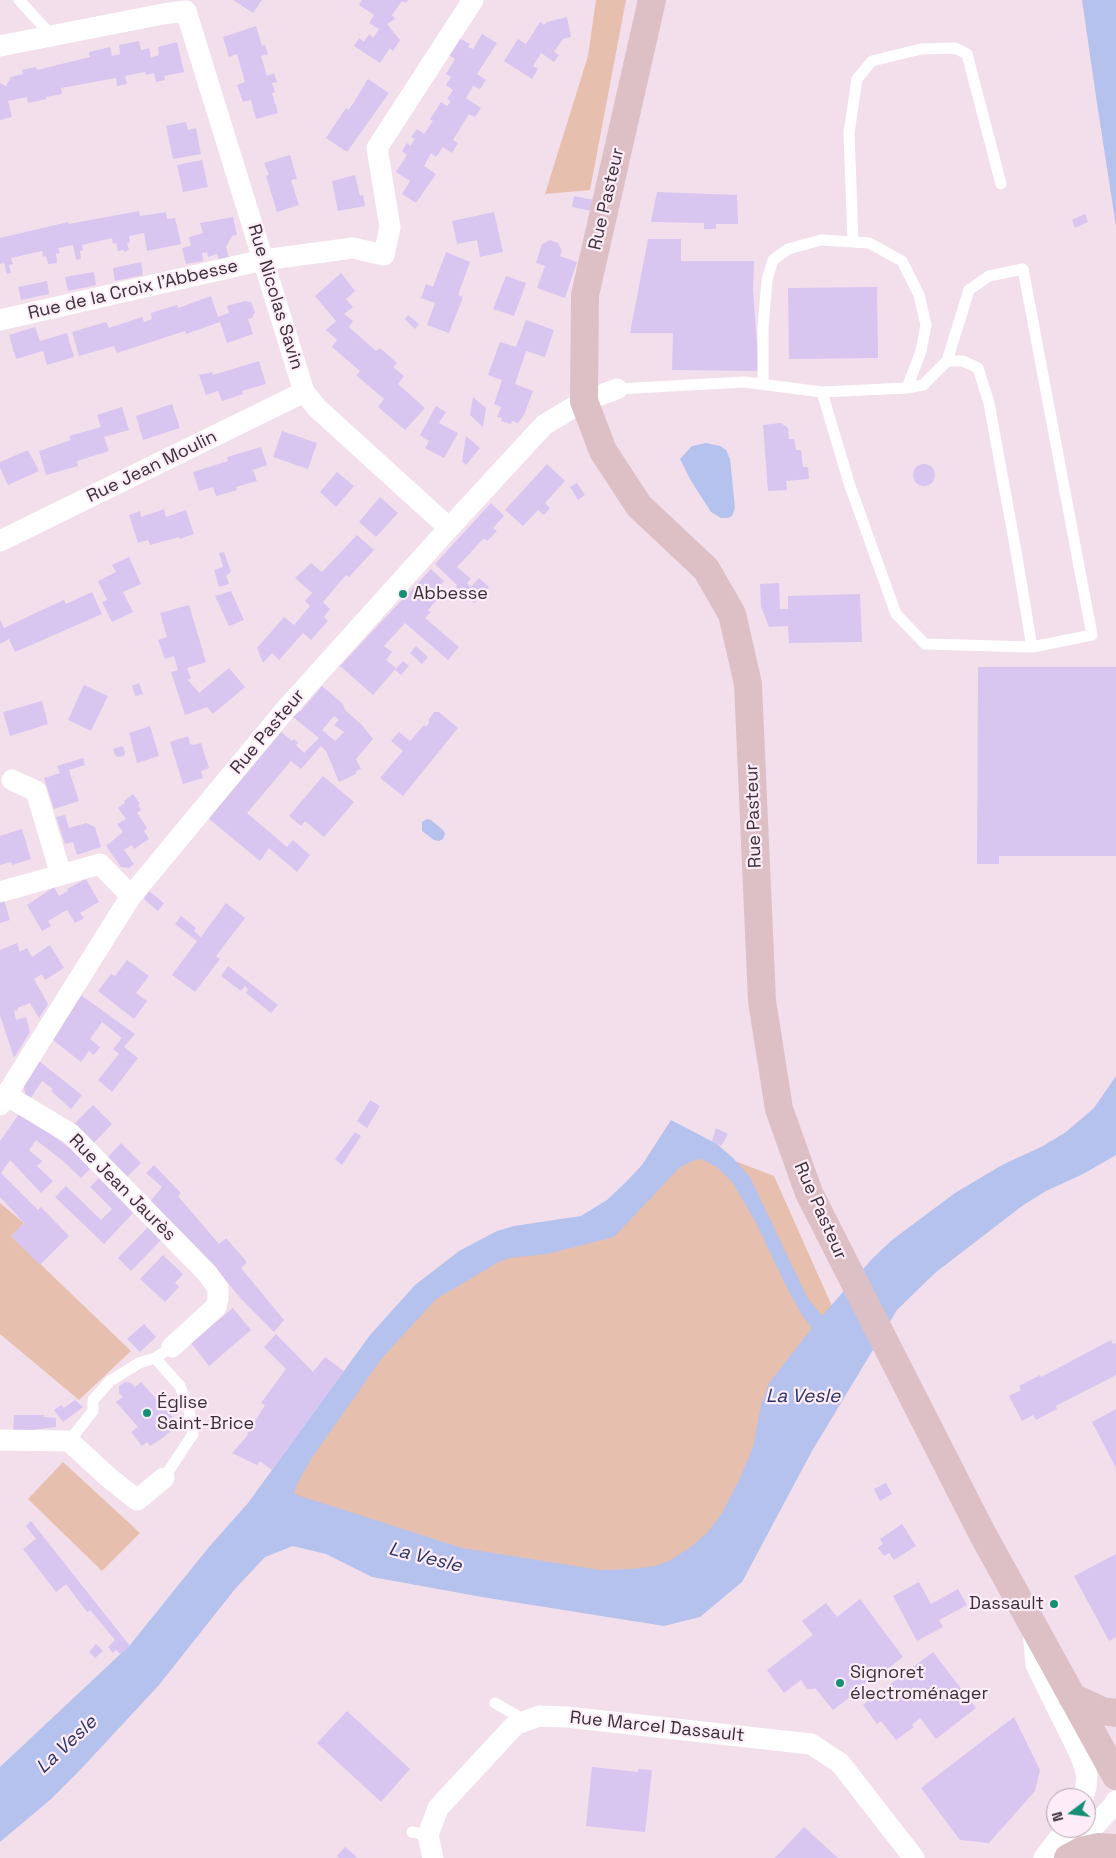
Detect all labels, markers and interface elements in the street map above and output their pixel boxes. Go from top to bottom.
street label: Rue Pasteur [585,146,629,252]
street label: Rue Nicolas Savin [243,222,307,372]
street label: Rue de la Croix l'Abbesse [26,255,240,325]
street label: Rue Jean Moulin [83,426,221,508]
place label: Abbesse [413,583,488,605]
marker: Abbesse [397,588,409,600]
street label: Rue Pasteur [226,685,310,779]
street label: Rue Pasteur [741,764,767,868]
street label: Rue Jean Jaurès [64,1130,180,1246]
street label: Rue Pasteur [789,1159,851,1263]
water label: La Vesle [766,1386,840,1408]
place label: Église Saint-Brice [157,1392,254,1435]
marker: Église Saint-Brice [141,1407,153,1419]
water label: La Vesle [386,1538,464,1578]
place label: Dassault [969,1593,1044,1615]
marker: Dassault [1048,1598,1060,1610]
place label: Signoret électroménager [850,1662,988,1705]
marker: Signoret électroménager [834,1677,846,1689]
street label: Rue Marcel Dassault [569,1707,745,1747]
water label: La Vesle [32,1711,102,1779]
north arrow [1046,1788,1096,1838]
text: N [1048,1810,1067,1823]

